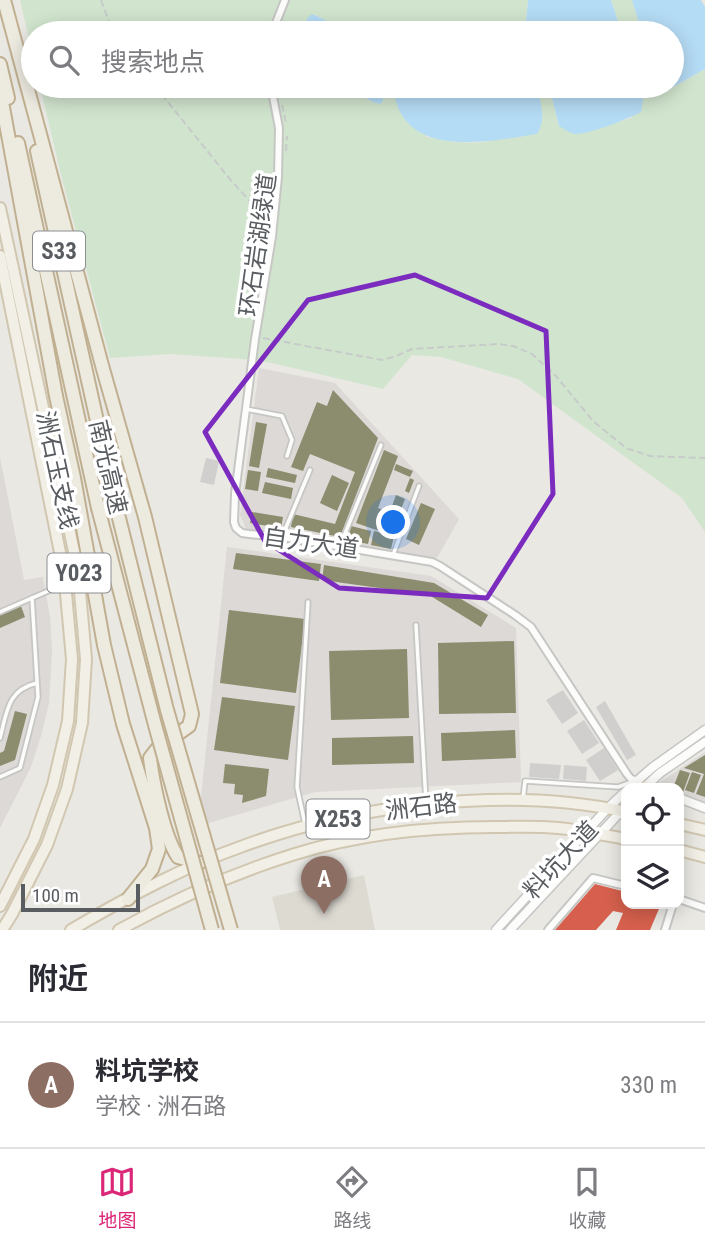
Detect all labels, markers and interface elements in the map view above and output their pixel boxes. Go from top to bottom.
search box [21,21,684,98]
icon: search [45,41,83,79]
text: 搜索地点 [101,47,205,77]
street label: 环石岩湖绿道 [234,172,282,318]
road number: S33 [33,232,85,270]
street label: 洲石玉支线 [31,408,83,532]
street label: 南光高速 [84,417,132,517]
your location [376,505,410,539]
street label: 自力大道 [262,522,360,564]
road number: Y023 [48,554,110,593]
map controls [621,783,684,909]
button: locate [621,783,684,846]
street label: 洲石路 [384,789,458,825]
road number: X253 [306,800,370,838]
street label: 料坑大道 [518,815,604,905]
button: layers [621,846,684,909]
pin: A [301,856,347,914]
scale bar [21,881,140,913]
text: 100 m [32,884,79,907]
text: 附近 [28,961,88,996]
text: 料坑学校 [95,1056,199,1086]
text: A [44,1072,58,1099]
text: 330 m [620,1072,677,1099]
text: 学校 · 洲石路 [95,1093,226,1120]
tab: 地图 [98,1163,137,1232]
tab: 路线 [333,1163,372,1232]
tab: 收藏 [568,1163,607,1232]

